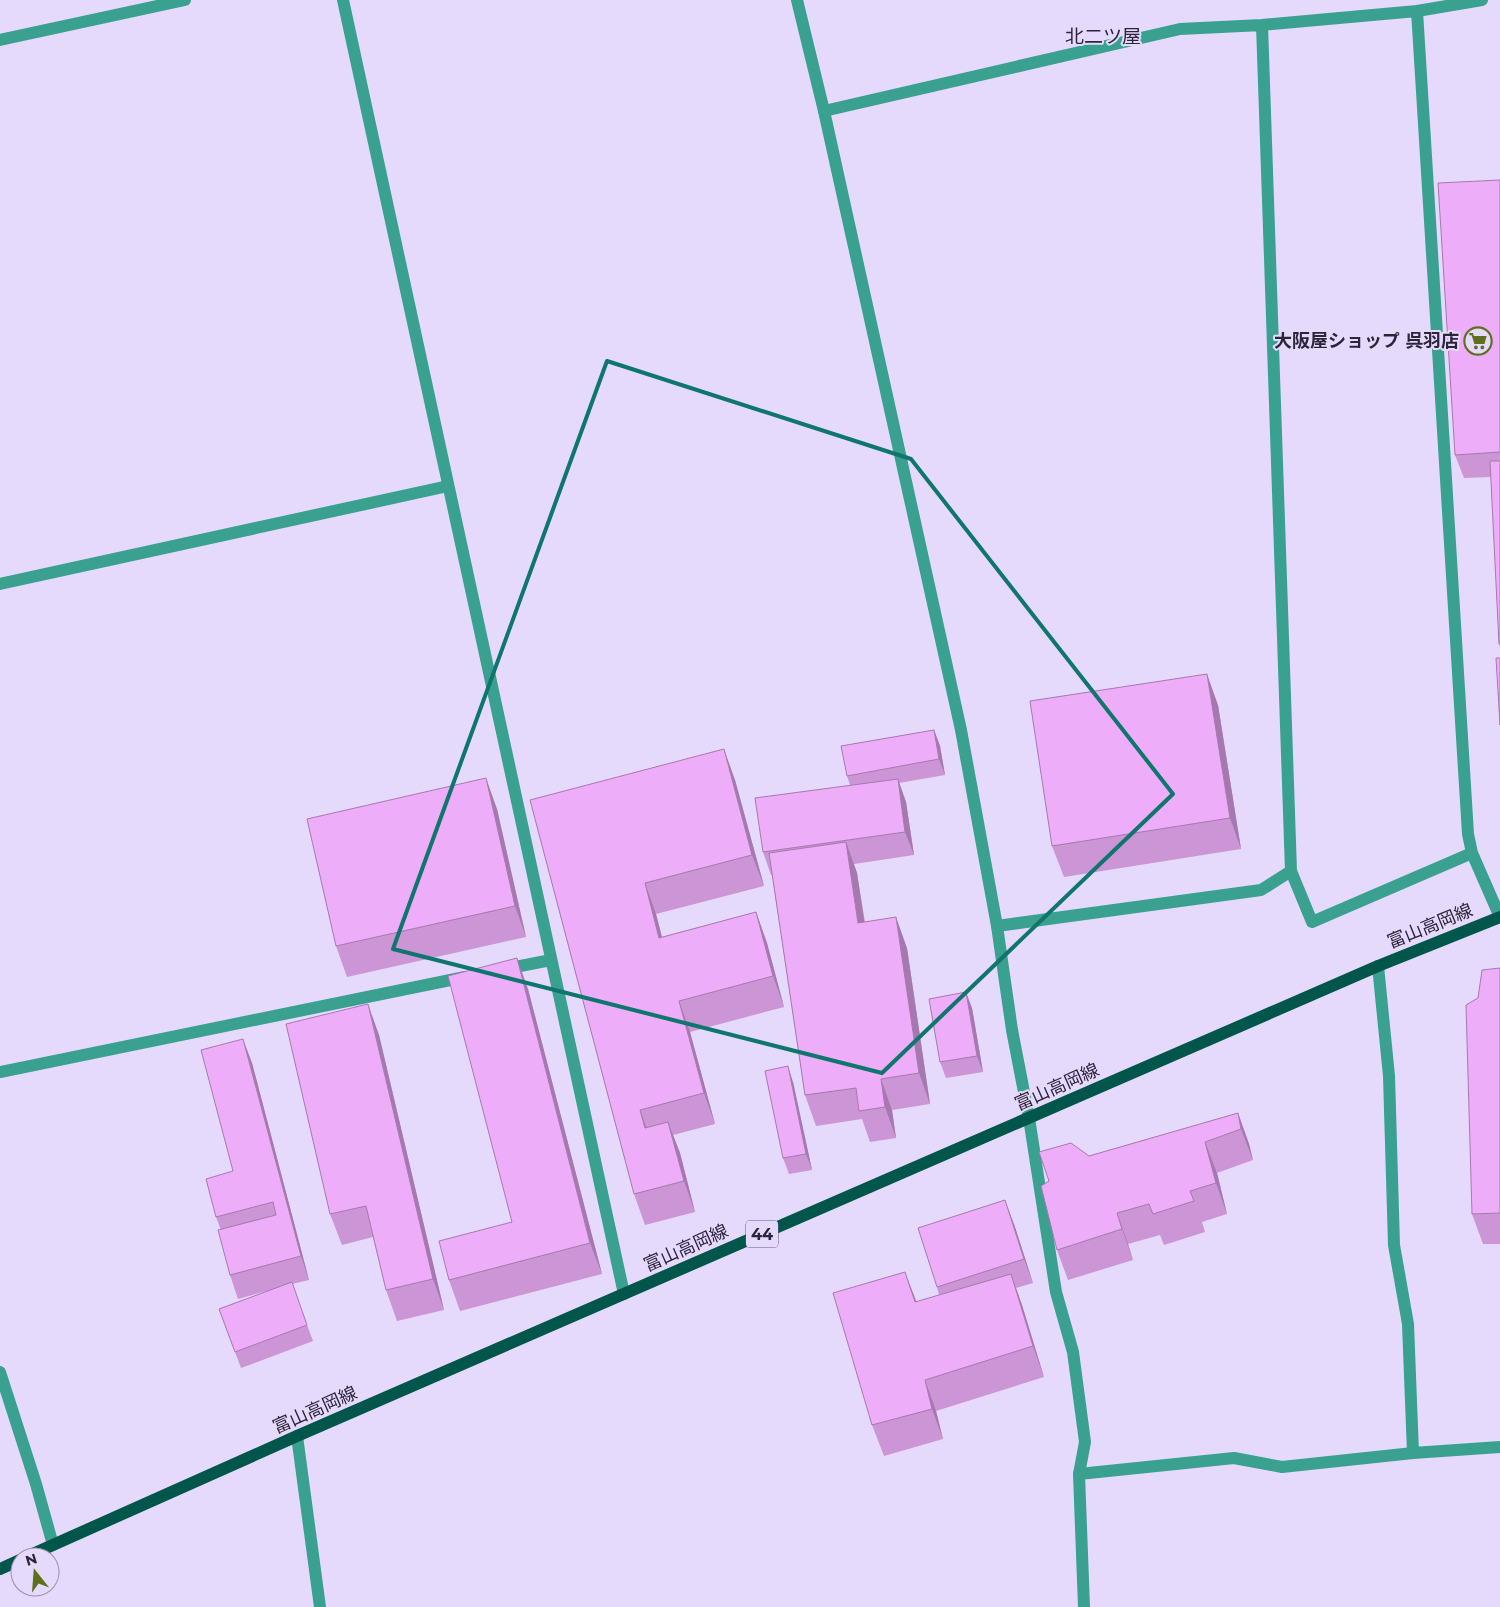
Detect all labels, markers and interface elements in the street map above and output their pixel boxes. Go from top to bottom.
district label: 北二ツ屋 [1065,25,1141,48]
supermarket icon: 大阪屋ショップ 呉羽店 [1463,326,1493,356]
place label: 大阪屋ショップ 呉羽店 [1274,330,1459,352]
street label: 富山高岡線 [1384,899,1476,953]
street label: 富山高岡線 [1011,1059,1103,1115]
street label: 富山高岡線 [640,1220,732,1276]
road number: 44 [746,1220,778,1248]
street label: 富山高岡線 [269,1382,361,1438]
north arrow [10,1547,60,1597]
text: N [23,1549,39,1570]

